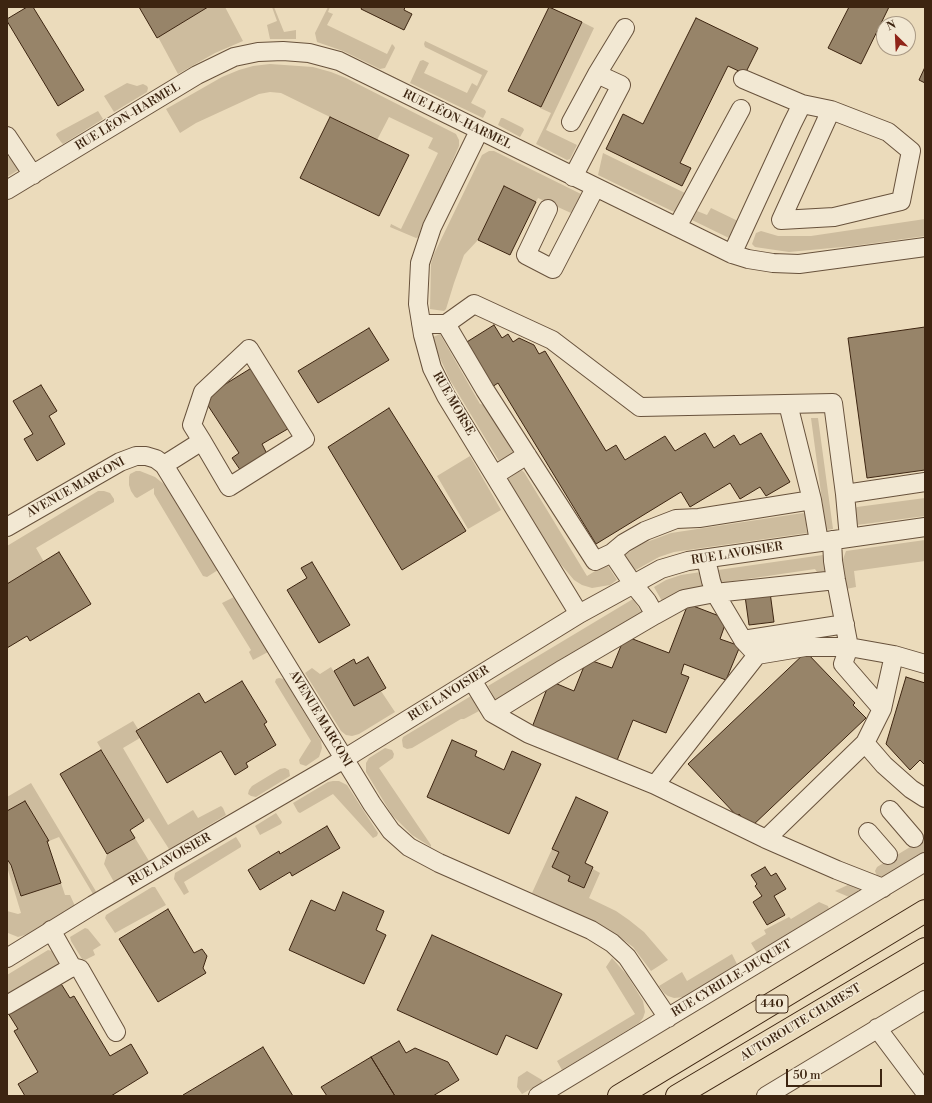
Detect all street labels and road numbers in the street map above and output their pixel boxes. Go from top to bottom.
street label: RUE LÉON-HARMEL [73,80,183,154]
street label: RUE LÉON-HARMEL [400,87,514,153]
street label: RUE MORSE [429,370,477,438]
street label: AVENUE MARCONI [24,455,128,521]
street label: RUE LAVOISIER [690,540,784,568]
street label: RUE LAVOISIER [406,663,492,725]
street label: AVENUE MARCONI [285,668,355,770]
street label: RUE LAVOISIER [126,831,214,889]
street label: RUE CYRILLE-DUQUET [669,937,795,1021]
street label: AUTOROUTE CHAREST [738,981,864,1065]
road number: 440 [756,995,788,1013]

